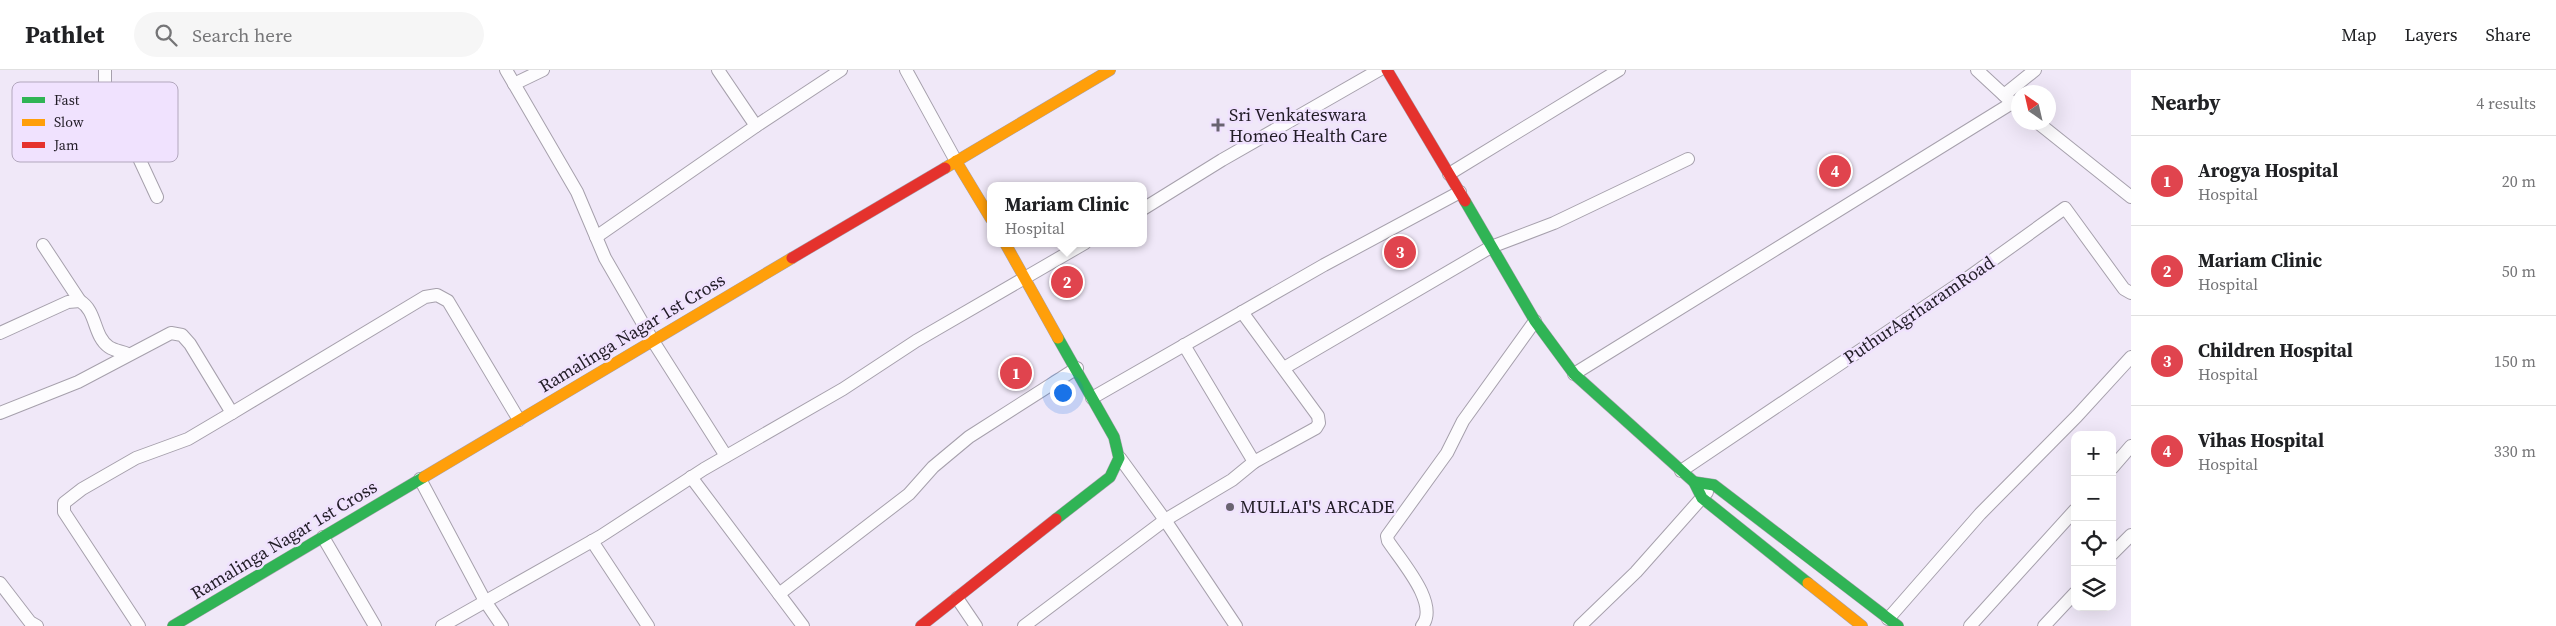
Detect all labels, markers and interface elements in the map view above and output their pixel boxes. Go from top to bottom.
search box [134,12,484,57]
text: Pathlet [25,18,104,51]
icon: search [152,21,180,49]
text: Search here [192,22,293,48]
text: Map [2341,22,2376,47]
text: Layers [2404,22,2457,47]
text: Share [2485,22,2531,47]
legend [12,82,178,162]
north arrow [2011,85,2056,130]
text: Nearby [2151,88,2221,117]
text: Fast [54,90,80,110]
text: 4 results [2476,92,2536,114]
place label: Sri Venkateswara Homeo Health Care [1229,102,1387,148]
text: Slow [54,112,84,132]
marker: Sri Venkateswara Homeo Health Care [1211,118,1225,132]
text: Jam [53,135,79,155]
pin: 4 [1819,152,1851,190]
text: Arogya Hospital [2198,157,2338,183]
text: 1 [2163,170,2171,192]
text: 20 m [2502,170,2536,192]
popup [987,182,1147,247]
text: Hospital [2198,183,2258,205]
text: Mariam Clinic [1005,191,1129,217]
text: Hospital [1005,217,1065,239]
pin: 3 [1384,233,1416,271]
text: Mariam Clinic [2198,247,2322,273]
street label: PuthurAgrharamRoad [1838,250,1999,369]
text: 2 [2163,260,2171,282]
text: 50 m [2502,260,2536,282]
pin: 2 [1051,263,1083,301]
street label: Ramalinga Nagar 1st Cross [534,267,730,398]
text: Hospital [2198,273,2258,295]
text: Children Hospital [2198,337,2353,363]
text: 3 [2163,350,2171,372]
text: 150 m [2494,350,2536,372]
pin: 1 [1000,354,1032,392]
text: Hospital [2198,363,2258,385]
your location [1050,380,1076,406]
text: Vihas Hospital [2198,427,2324,453]
map controls [2071,431,2116,611]
button: + [2071,431,2116,476]
text: 4 [2163,440,2171,462]
text: 330 m [2494,440,2536,462]
text: Hospital [2198,453,2258,475]
street label: Ramalinga Nagar 1st Cross [186,474,382,605]
button: − [2071,476,2116,521]
place label: MULLAI'S ARCADE [1240,494,1395,519]
marker: MULLAI'S ARCADE [1224,501,1236,513]
button: locate [2071,521,2116,566]
button: layers [2071,566,2116,611]

